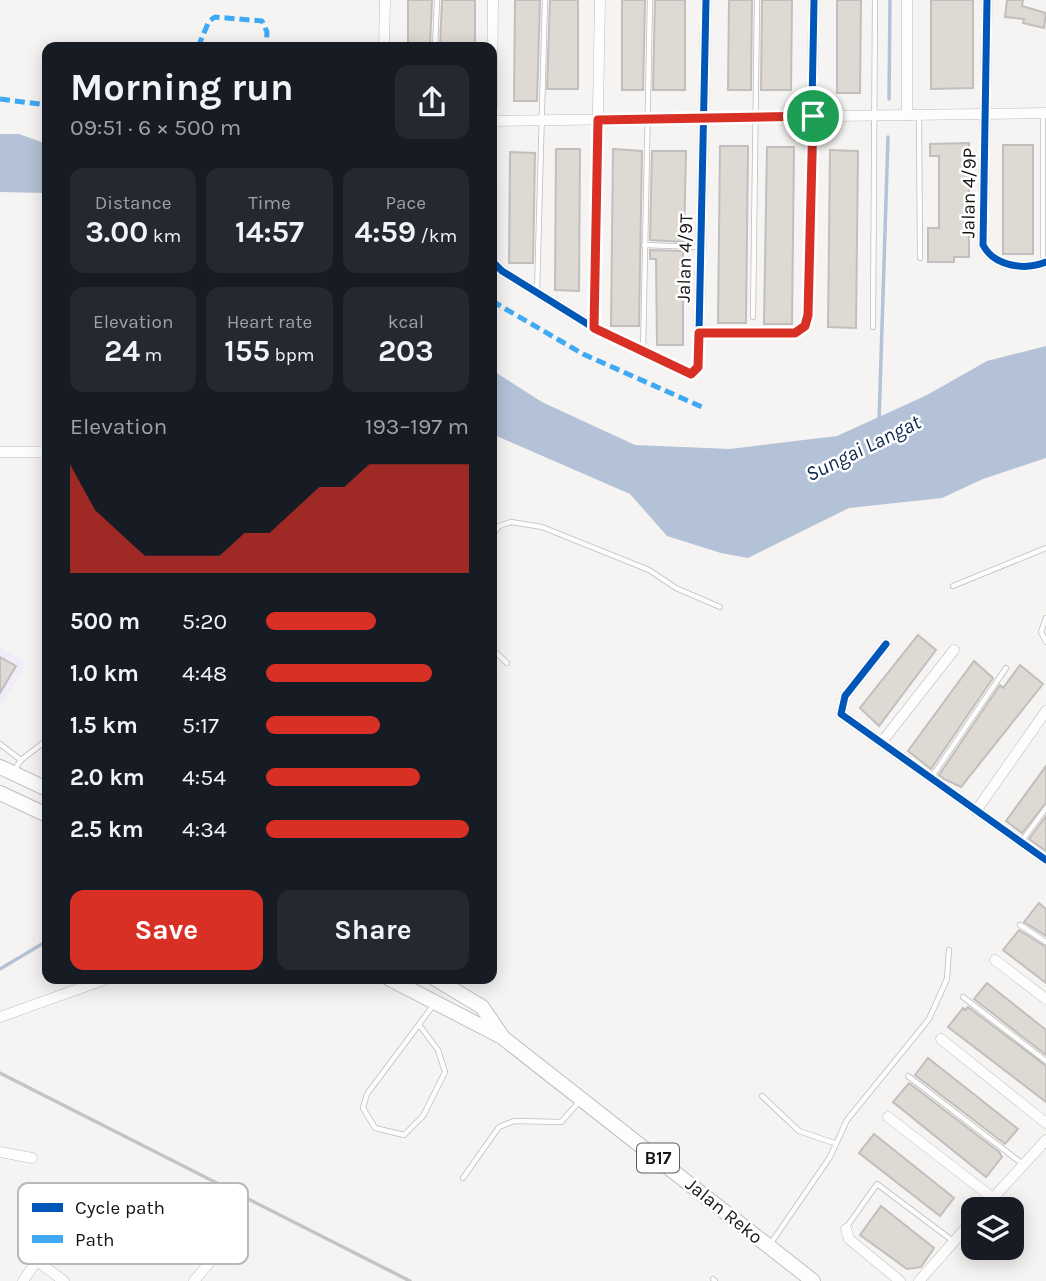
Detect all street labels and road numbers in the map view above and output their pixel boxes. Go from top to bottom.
street label: Jalan 4/9P [957,148,981,238]
street label: Jalan 4/9T [672,213,698,303]
road number: B17 [637,1143,679,1172]
street label: Jalan Reko [681,1173,767,1249]

